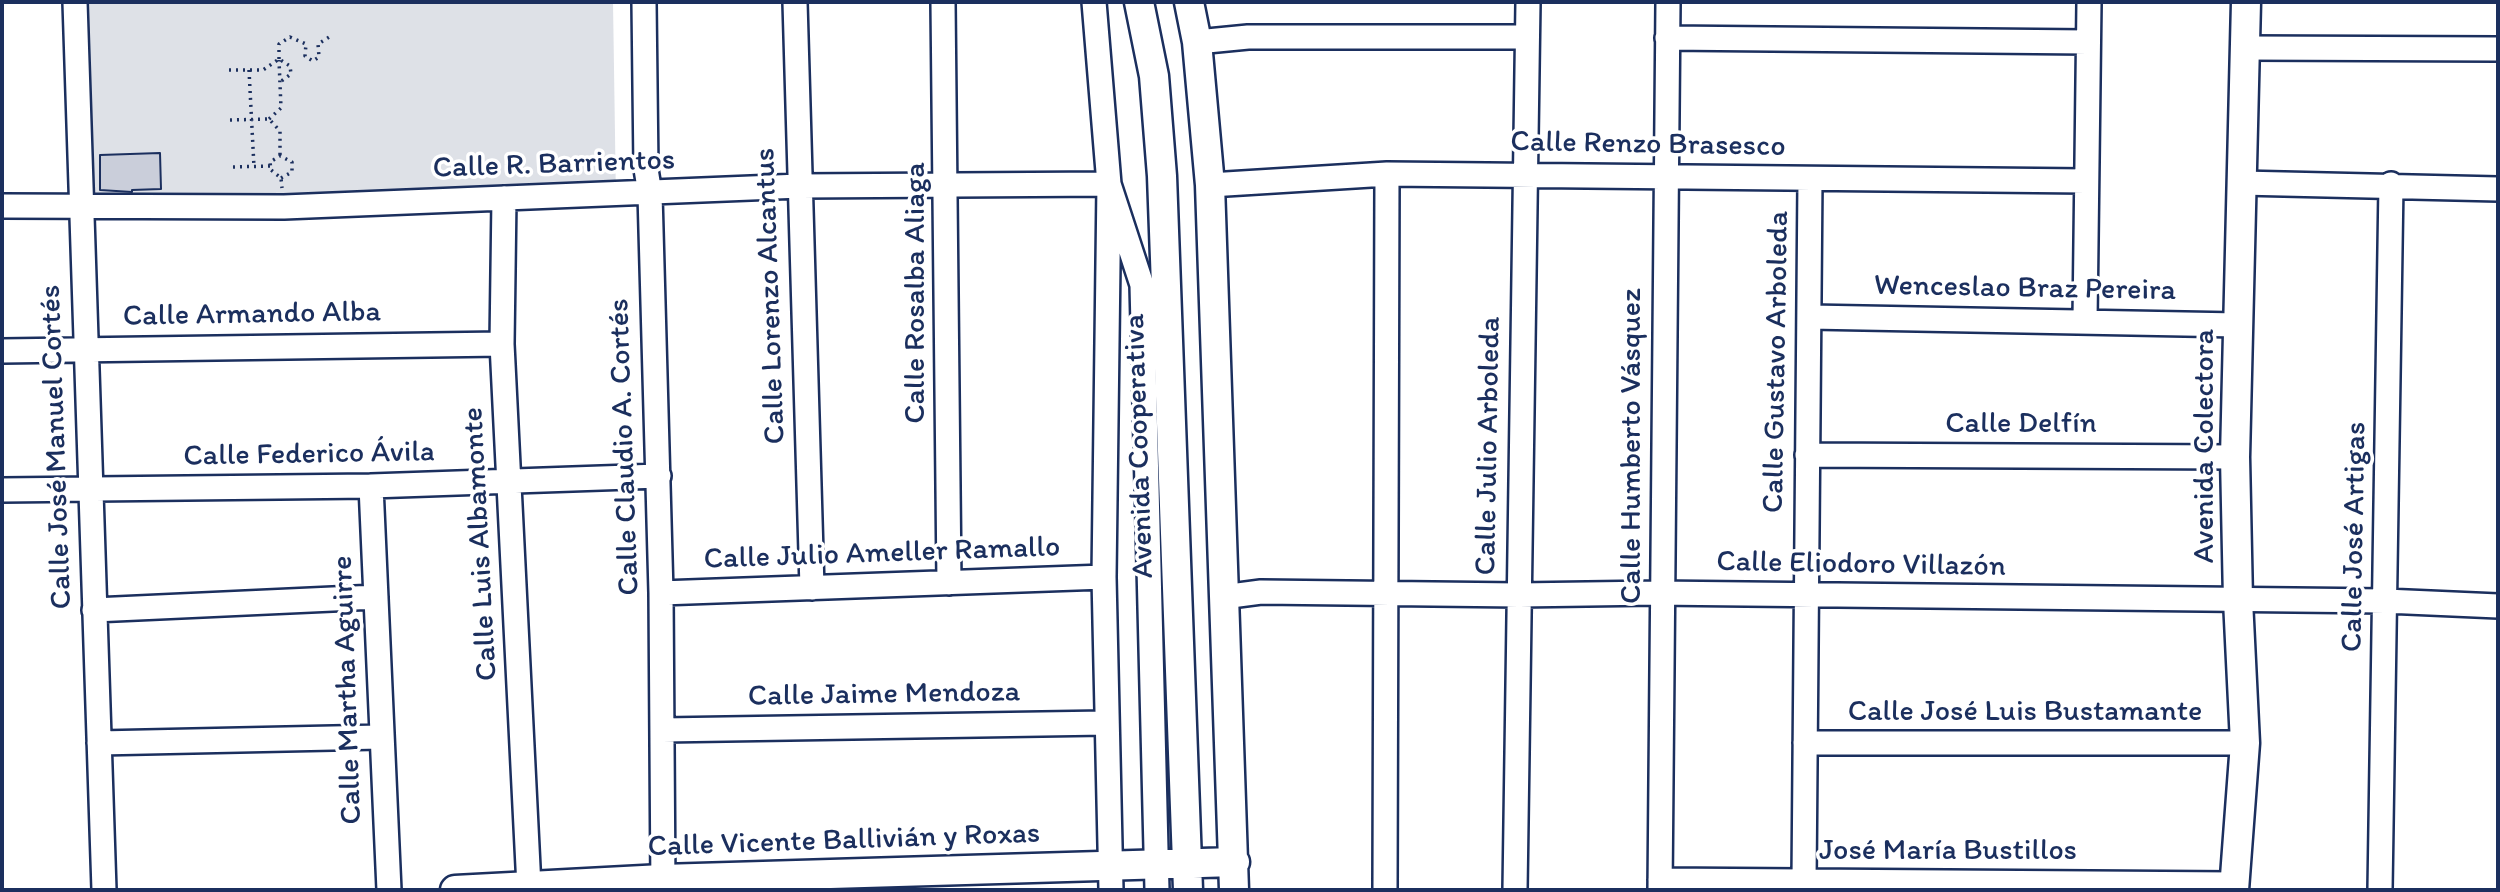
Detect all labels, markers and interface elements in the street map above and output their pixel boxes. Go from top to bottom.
street label: Calle Renzo Brasesco [1510,125,1786,165]
street label: Calle R. Barrientos [432,143,676,187]
street label: Calle Lorenzo Alcantus [748,147,794,445]
street label: Calle Rosalba Aliaga [898,162,934,424]
street label: Calle Gustavo Arboleda [1756,211,1798,513]
street label: Wenceslao Braz Pereira [1874,268,2176,310]
street label: Calle José Manuel Cortés [33,284,81,610]
street label: Calle Humberto Vásquez [1614,288,1650,604]
street label: Calle Armando Alba [123,295,381,335]
street label: Calle Claudio A. Cortés [602,298,648,596]
street label: Avenida Cooperativa [1117,313,1163,579]
street label: Calle Julio Arboleda [1469,316,1509,576]
street label: Avenida Colectora [2187,329,2223,563]
street label: Calle Luis Albamonte [456,406,506,682]
street label: Calle Delfín [1945,406,2097,442]
street label: Calle José Artigas [2335,422,2375,652]
street label: Calle Federico Ávila [183,435,435,475]
street label: Calle Julio Ameller Ramallo [703,530,1061,578]
street label: Calle Eliodoro Villazón [1716,544,2006,586]
street label: Calle Martha Aguirre [325,555,371,825]
street label: Calle Jaime Mendoza [748,675,1020,715]
street label: Calle José Luis Bustamante [1848,694,2202,730]
street label: Calle Vicente Ballivián y Roxas [647,816,1041,866]
street label: José María Bustillos [1819,833,2077,869]

